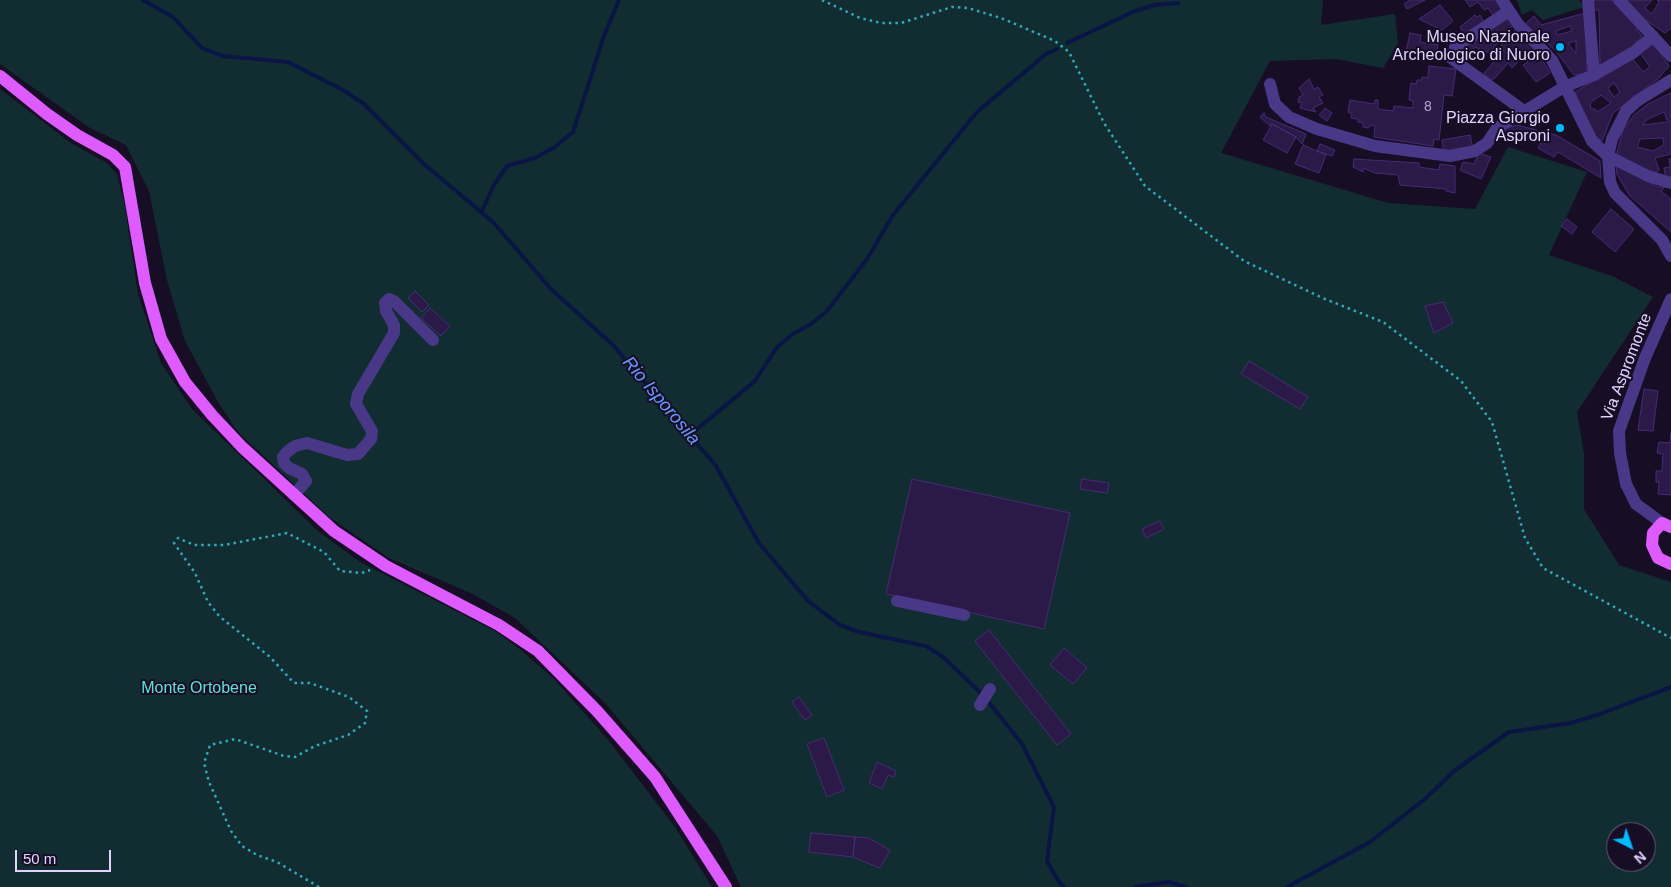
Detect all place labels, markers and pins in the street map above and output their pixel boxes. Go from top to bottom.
place label: Museo Nazionale Archeologico di Nuoro [1393,28,1550,66]
marker: Museo Nazionale Archeologico di Nuoro [1554,41,1566,53]
place label: Piazza Giorgio Asproni [1446,109,1550,147]
marker: Piazza Giorgio Asproni [1554,122,1566,134]

